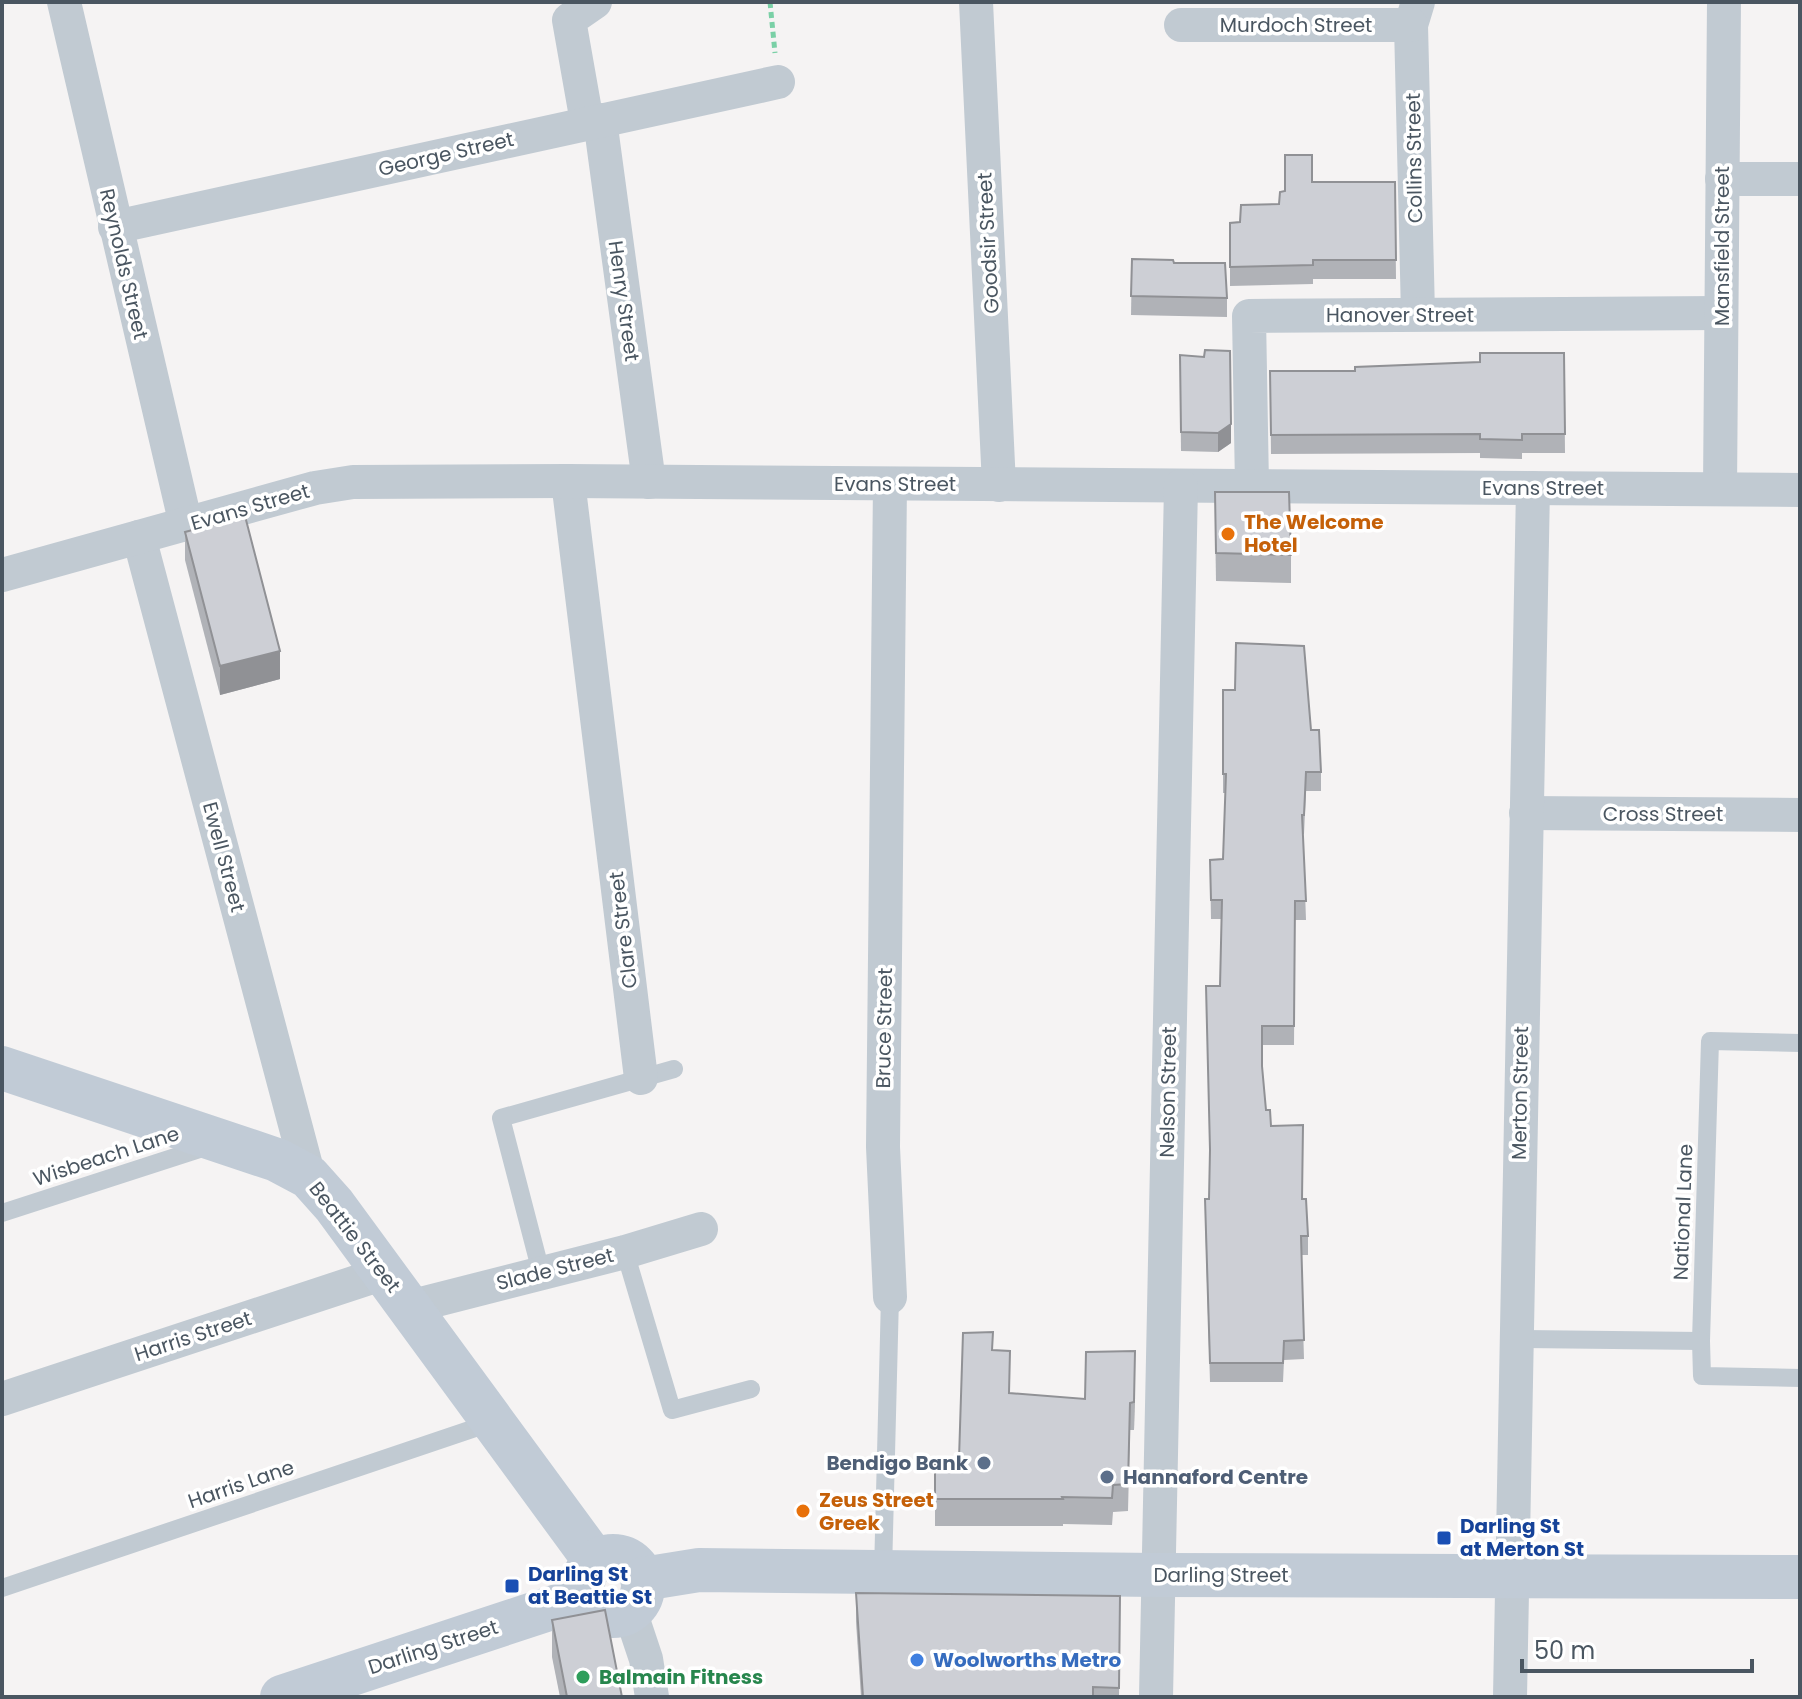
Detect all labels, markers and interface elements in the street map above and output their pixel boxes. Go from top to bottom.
street label: Murdoch Street [1220,11,1372,39]
street label: Collins Street [1399,93,1429,223]
street label: George Street [376,125,516,183]
street label: Mansfield Street [1708,166,1736,326]
street label: Goodsir Street [970,172,1006,314]
street label: Reynolds Street [93,186,155,342]
street label: Henry Street [602,239,646,363]
street label: Hanover Street [1326,301,1474,329]
street label: Evans Street [834,470,956,498]
street label: Evans Street [1482,474,1604,502]
street label: Evans Street [187,477,313,537]
place label: The Welcome Hotel [1244,508,1383,559]
marker: The Welcome Hotel [1219,525,1237,543]
street label: Ewell Street [196,799,252,915]
street label: Cross Street [1603,800,1723,828]
street label: Clare Street [602,870,644,990]
street label: Bruce Street [869,967,899,1089]
street label: Nelson Street [1153,1026,1183,1158]
street label: Merton Street [1505,1026,1535,1160]
street label: Wisbeach Lane [29,1119,183,1193]
street label: National Lane [1667,1143,1699,1281]
street label: Beattie Street [303,1176,407,1298]
street label: Slade Street [493,1241,617,1297]
street label: Harris Street [131,1304,255,1368]
place label: Bendigo Bank [826,1449,969,1477]
street label: Harris Lane [184,1453,298,1515]
marker: Bendigo Bank [975,1454,993,1472]
place label: Hannaford Centre [1123,1463,1308,1491]
marker: Hannaford Centre [1098,1468,1116,1486]
place label: Zeus Street Greek [819,1486,934,1537]
marker: Zeus Street Greek [794,1502,812,1520]
place label: Darling St at Merton St [1460,1512,1584,1563]
marker: Darling St at Merton St [1435,1529,1453,1547]
place label: Darling St at Beattie St [528,1560,652,1611]
street label: Darling Street [1153,1561,1289,1589]
marker: Darling St at Beattie St [503,1577,521,1595]
street label: Darling Street [364,1613,502,1681]
scale bar [1522,1623,1752,1673]
text: 50 m [1534,1634,1595,1667]
place label: Woolworths Metro [933,1646,1121,1674]
marker: Woolworths Metro [908,1651,926,1669]
place label: Balmain Fitness [599,1663,763,1691]
marker: Balmain Fitness [574,1668,592,1686]

